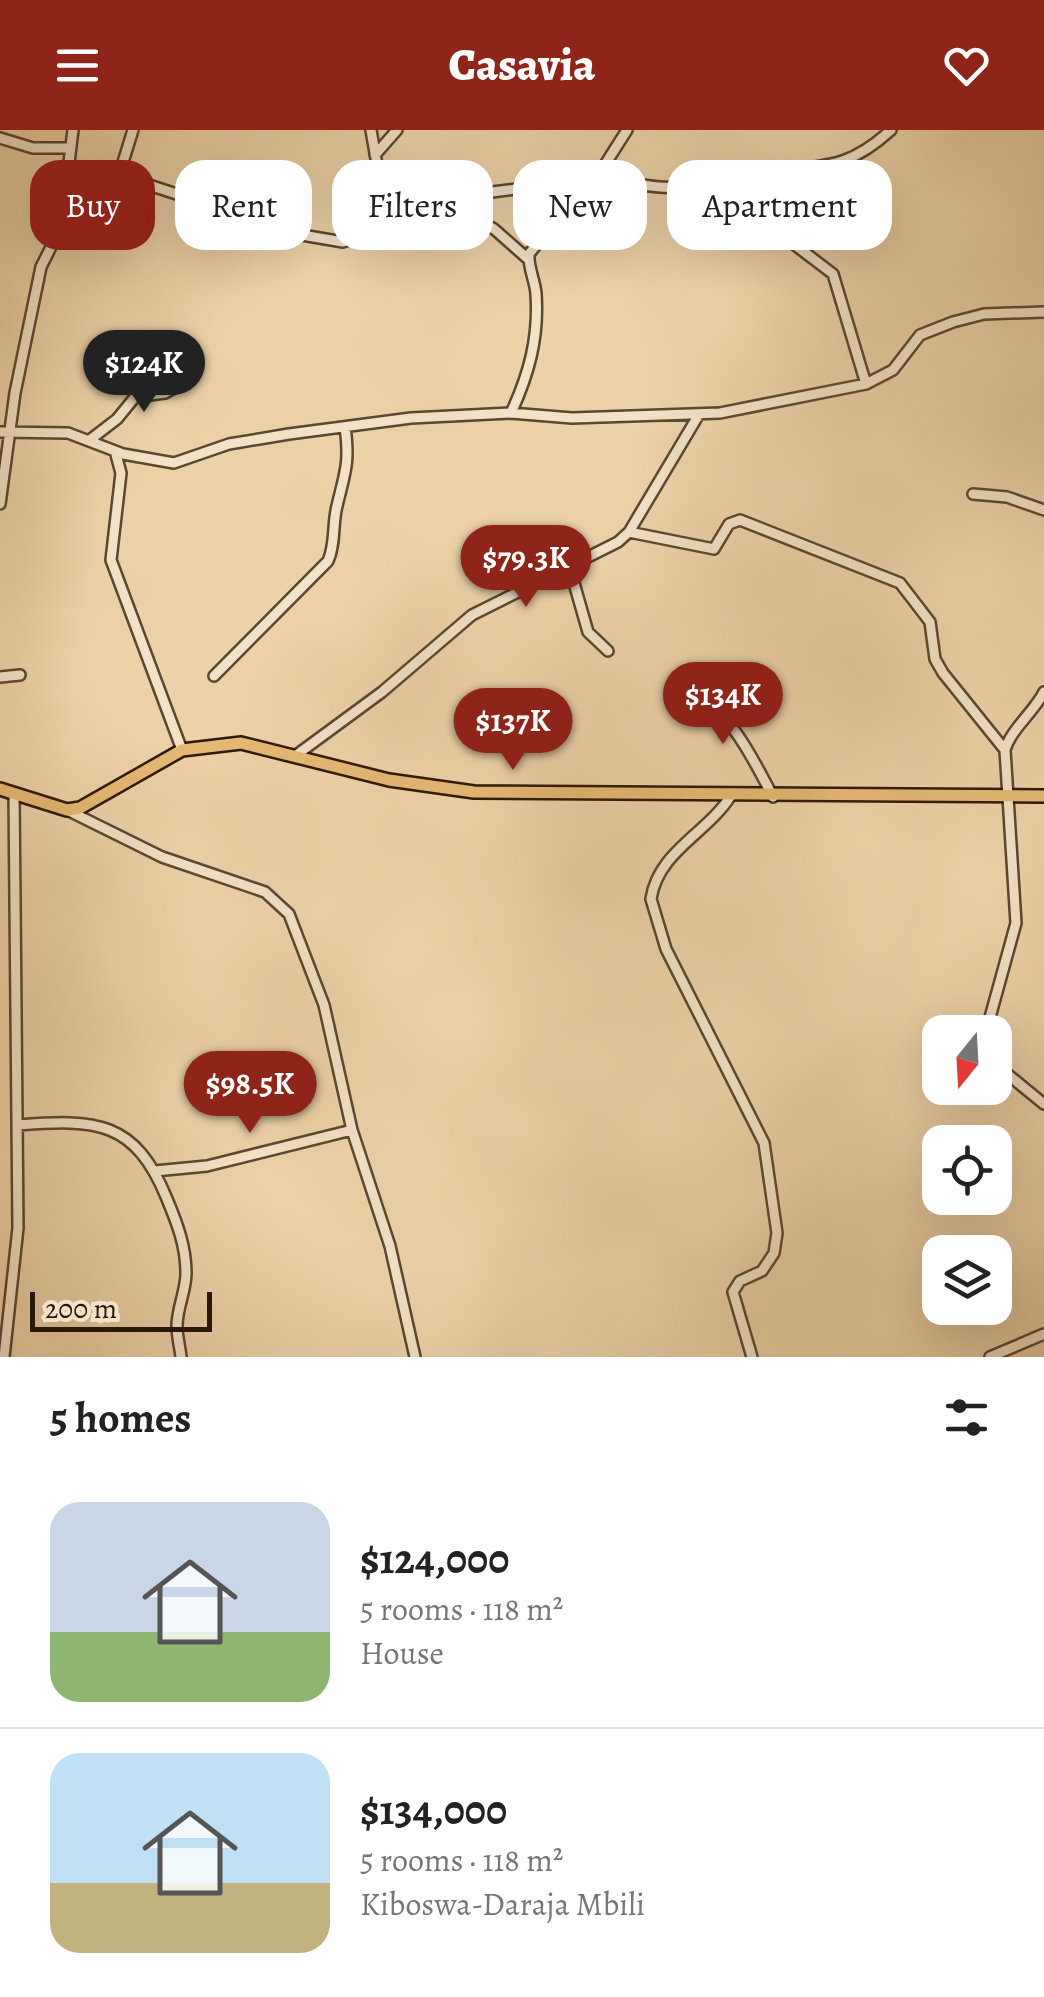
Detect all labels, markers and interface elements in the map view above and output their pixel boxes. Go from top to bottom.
text: Casavia [449,34,595,96]
icon: menu [50,38,105,93]
icon: heart [939,38,994,93]
chip: Buy [30,160,155,250]
chip: Rent [175,160,312,250]
chip: Filters [332,160,493,250]
chip: New [513,160,647,250]
chip: Apartment [667,160,892,250]
pin: $124K [74,330,214,415]
text: $124K [105,340,183,384]
pin: $79.3K [445,525,607,610]
text: $79.3K [483,535,569,579]
pin: $134K [653,662,793,747]
text: $134K [685,672,761,716]
pin: $137K [443,688,583,773]
text: $137K [476,698,550,742]
north arrow [922,1015,1012,1105]
map controls [922,1015,1012,1325]
pin: $98.5K [169,1051,331,1136]
text: $98.5K [206,1061,294,1105]
button: locate [922,1125,1012,1215]
button: layers [922,1235,1012,1325]
scale bar [30,1287,212,1332]
text: 200 m [45,1290,117,1328]
text: 5 homes [50,1389,191,1446]
icon: filters [939,1390,994,1445]
text: $124,000 [360,1530,509,1587]
icon: home [130,1542,250,1662]
text: 5 rooms · 118 m² [360,1587,563,1631]
text: House [360,1631,444,1675]
text: $134,000 [360,1781,507,1838]
icon: home [130,1793,250,1913]
text: 5 rooms · 118 m² [360,1838,563,1882]
text: Kiboswa-Daraja Mbili [360,1882,645,1926]

